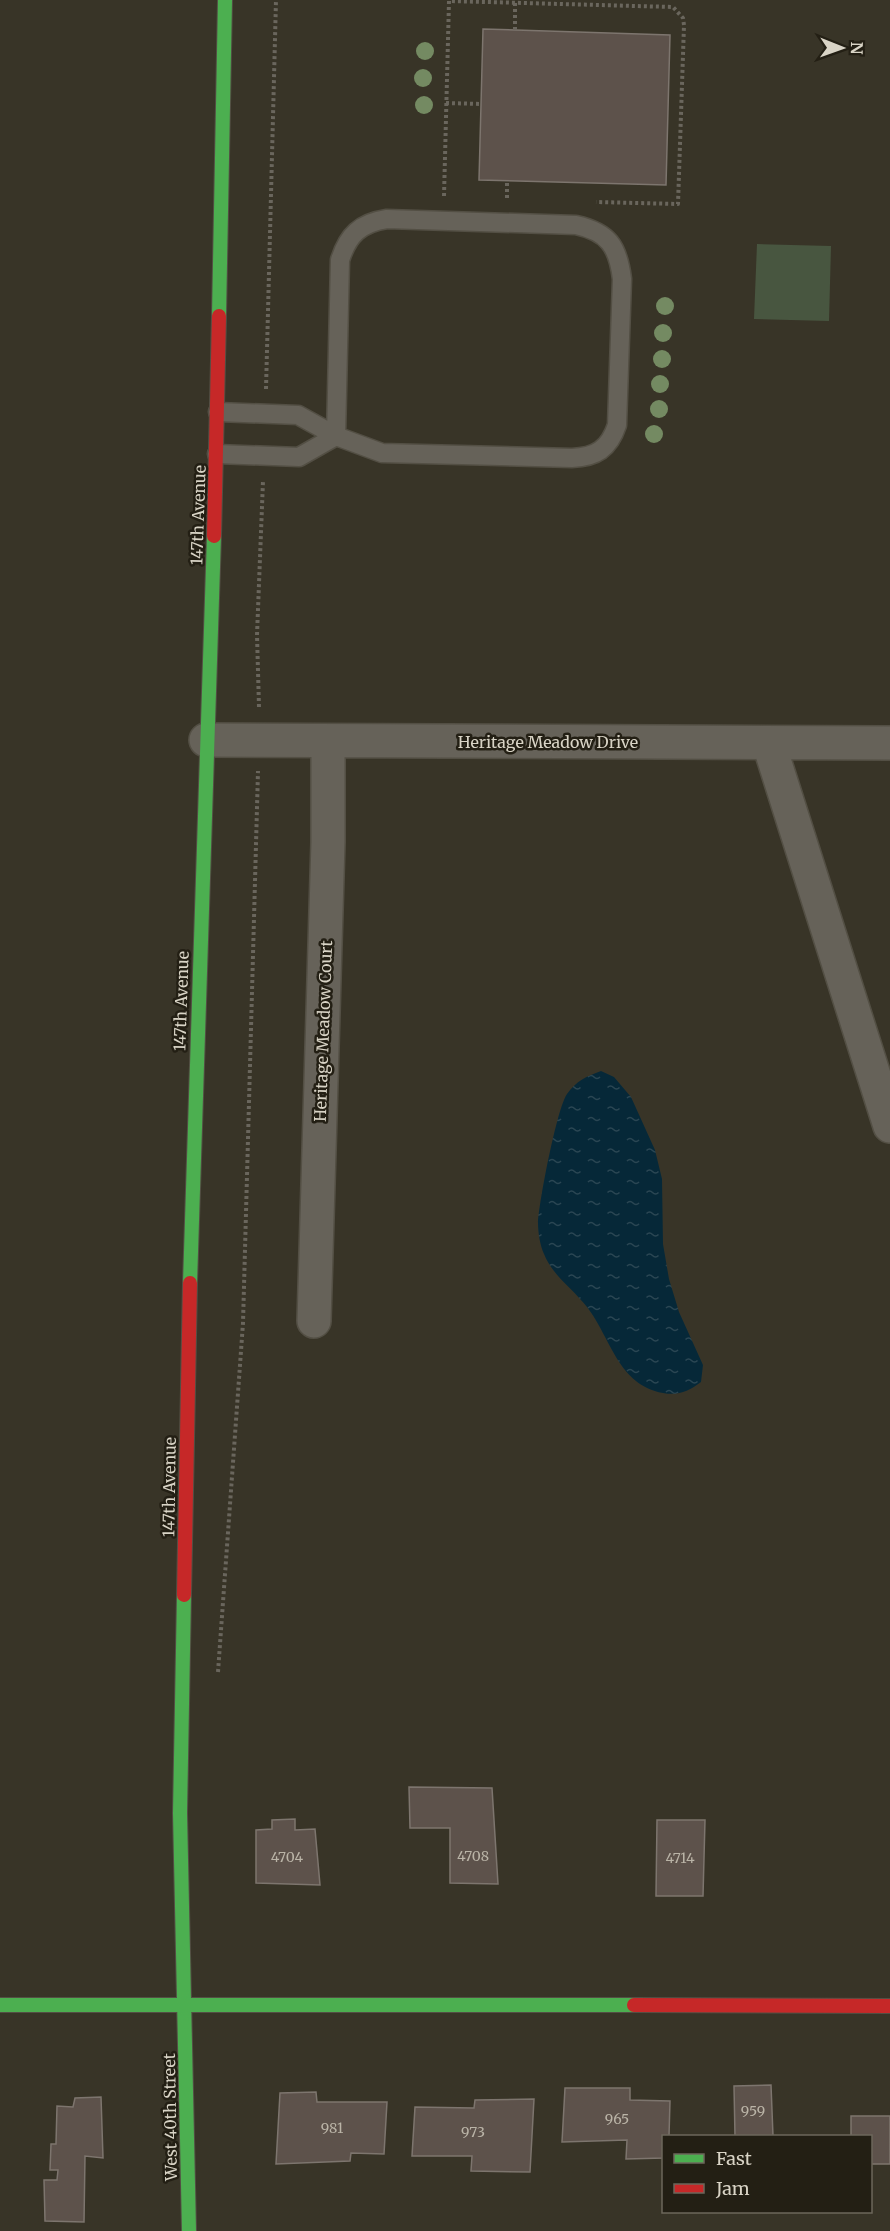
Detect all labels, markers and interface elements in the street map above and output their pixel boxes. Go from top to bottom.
north arrow [812,18,872,78]
text: N [847,42,867,55]
street label: 147th Avenue [186,465,210,565]
street label: Heritage Meadow Drive [458,732,638,752]
street label: Heritage Meadow Court [310,939,336,1122]
street label: 147th Avenue [169,951,193,1051]
street label: 147th Avenue [158,1437,180,1537]
house number: 4708 [457,1847,489,1865]
house number: 4704 [271,1848,304,1866]
house number: 4714 [665,1849,695,1867]
street label: West 40th Street [159,2052,181,2182]
house number: 959 [741,2102,765,2120]
house number: 965 [605,2110,629,2128]
house number: 981 [321,2119,343,2137]
house number: 973 [461,2123,485,2141]
legend [662,2135,872,2213]
text: Fast [716,2147,752,2170]
text: Jam [715,2177,750,2200]

